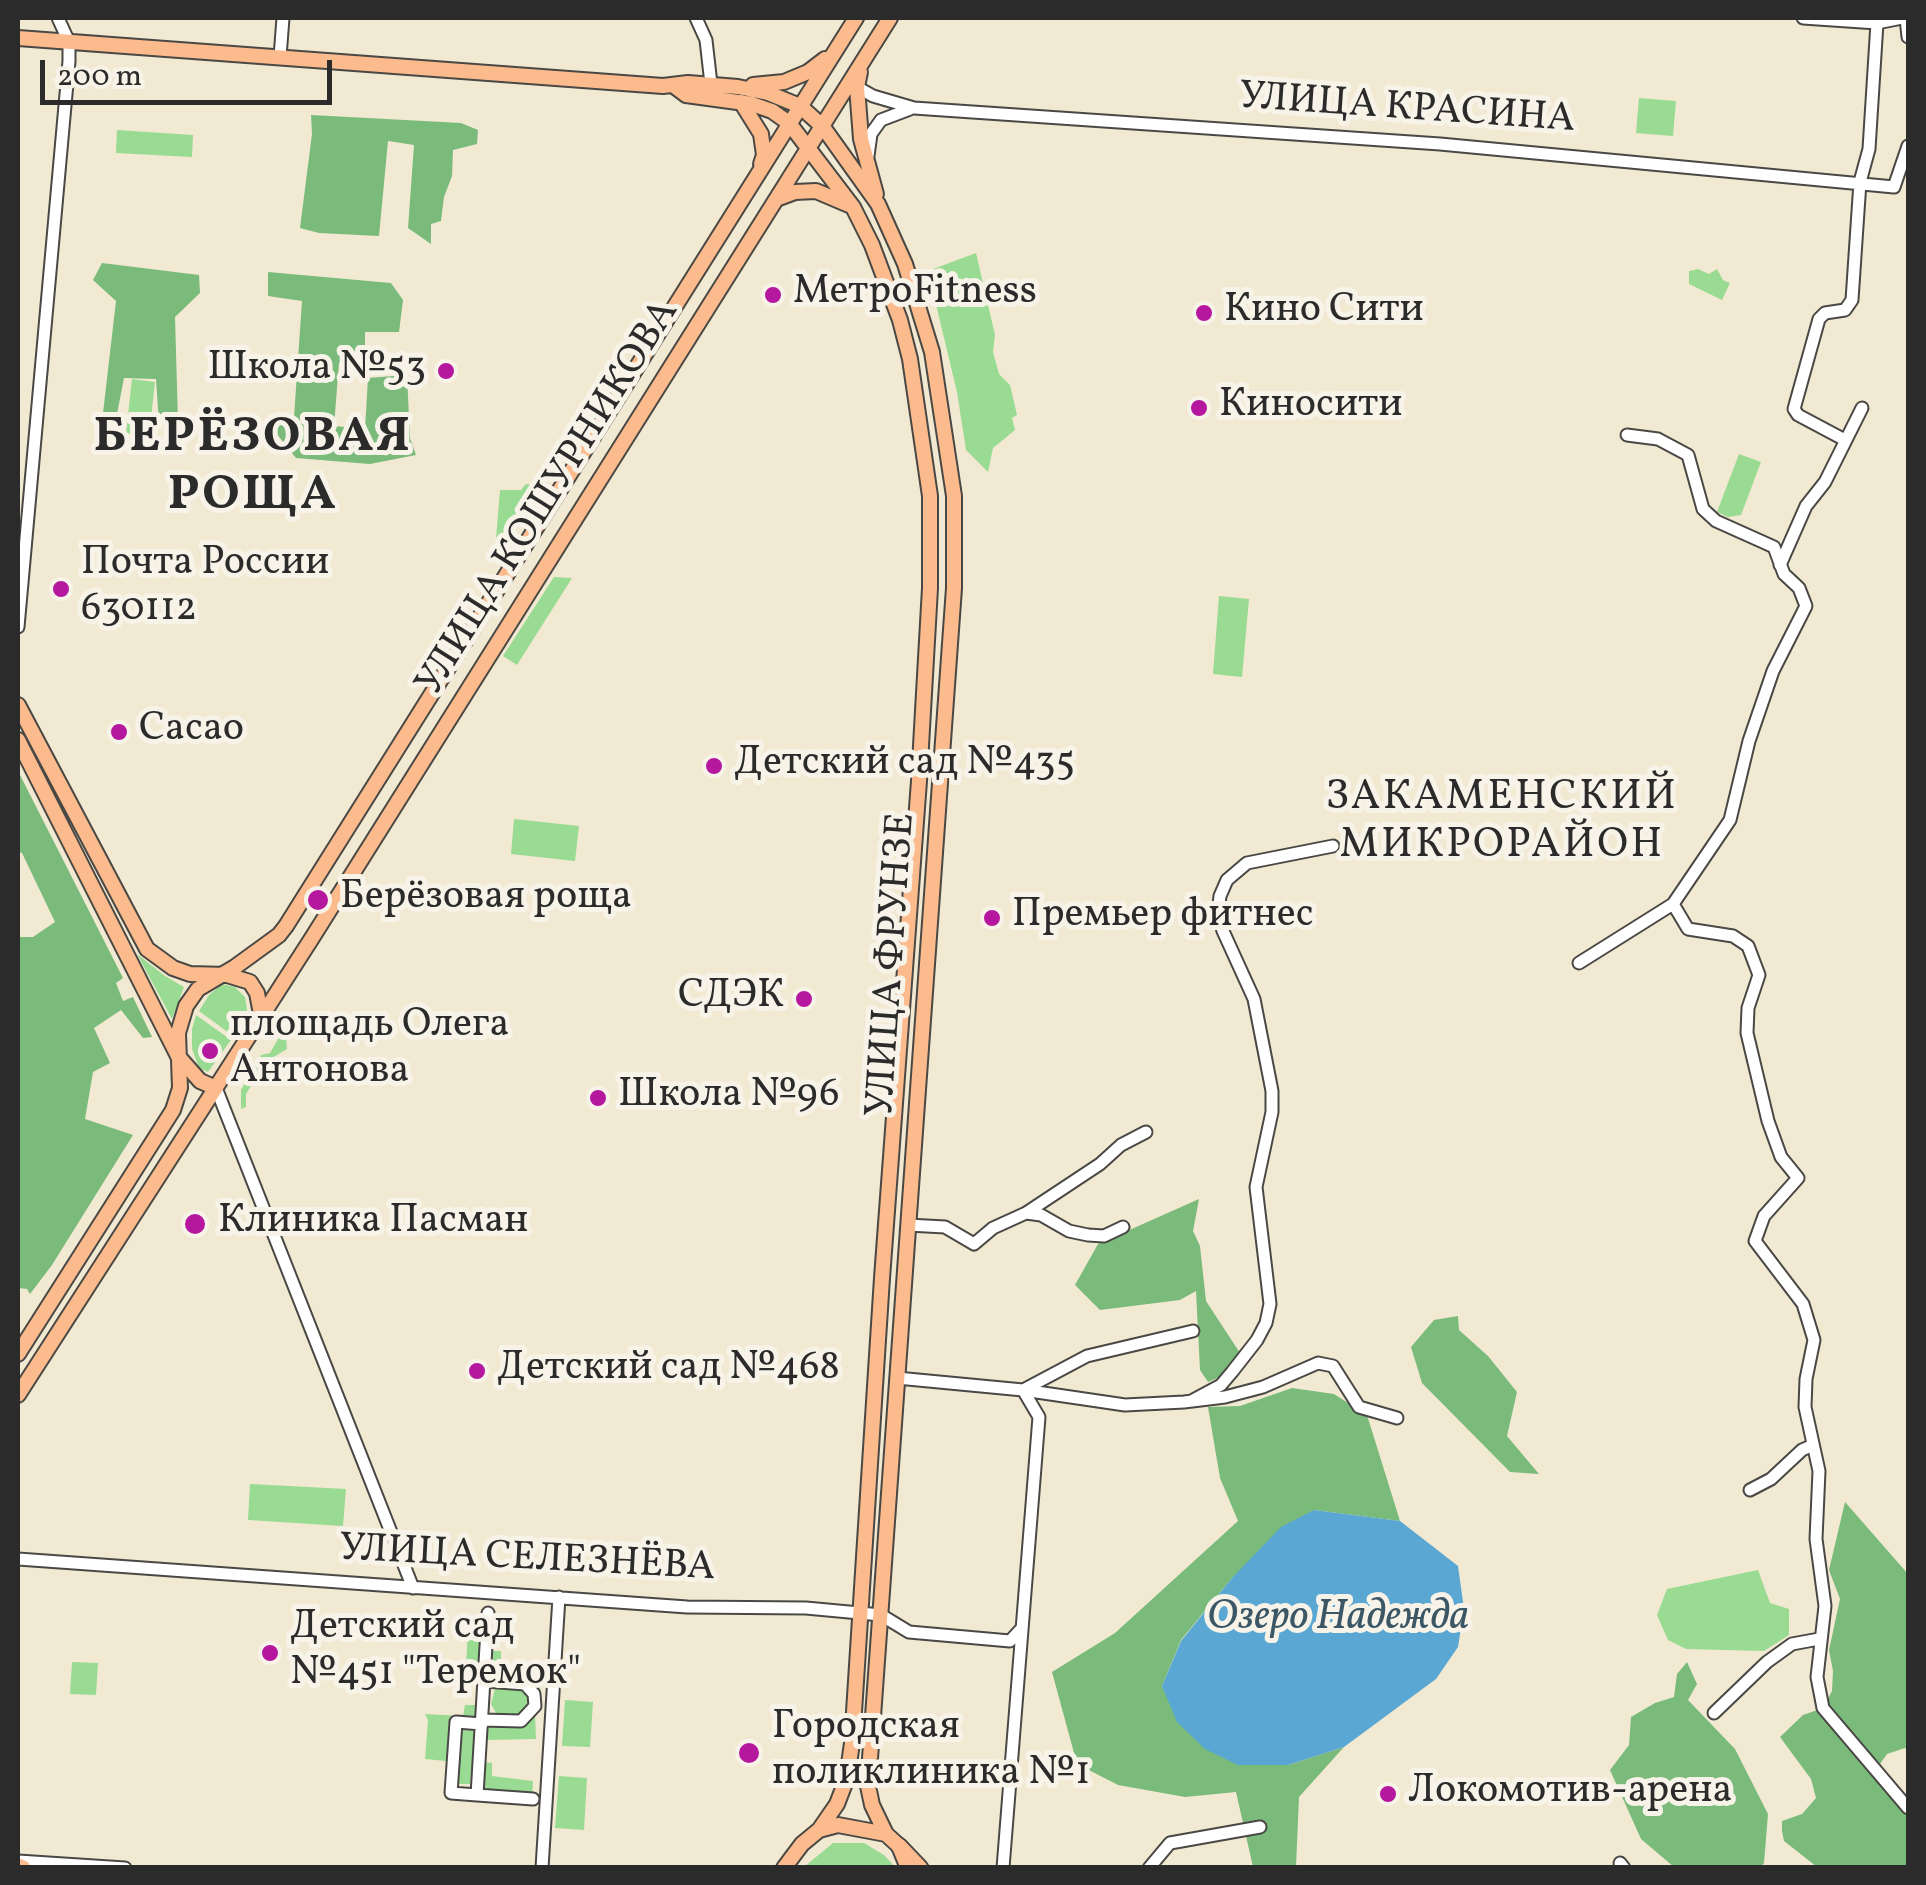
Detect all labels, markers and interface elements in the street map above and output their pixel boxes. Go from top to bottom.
scale bar [45,40,338,102]
text: 200 m [57,56,142,98]
street label: УЛИЦА КРАСИНА [1237,75,1577,147]
place label: МетроFitness [793,271,1037,319]
marker: МетроFitness [762,284,784,306]
place label: Кино Сити [1224,289,1424,337]
street label: УЛИЦА КОШУРНИКОВА [408,292,692,706]
marker: Кино Сити [1193,302,1215,324]
place label: Школа №53 [207,347,426,395]
marker: Школа №53 [435,360,457,382]
place label: Киносити [1219,384,1403,432]
marker: Киносити [1188,397,1210,419]
district label: БЕРЁЗОВАЯ РОЩА [93,411,413,528]
place label: Почта России 630112 [81,542,329,636]
marker: Почта России 630112 [50,578,72,600]
place label: Cacao [139,708,244,756]
marker: Cacao [108,721,130,743]
place label: Детский сад №435 [734,742,1075,790]
marker: Детский сад №435 [703,755,725,777]
district label: ЗАКАМЕНСКИЙ МИКРОРАЙОН [1326,775,1678,874]
street label: УЛИЦА ФРУНЗЕ [859,811,929,1119]
place label: Берёзовая роща [340,876,632,924]
marker: Берёзовая роща [305,887,331,913]
place label: Премьер фитнес [1012,894,1314,942]
marker: Премьер фитнес [981,907,1003,929]
place label: СДЭК [678,975,784,1023]
marker: СДЭК [793,988,815,1010]
place label: площадь Олега Антонова [230,1004,509,1098]
marker: площадь Олега Антонова [199,1040,221,1062]
place label: Школа №96 [618,1074,839,1122]
marker: Школа №96 [587,1087,609,1109]
place label: Клиника Пасман [218,1200,528,1248]
marker: Клиника Пасман [182,1211,208,1237]
place label: Детский сад №468 [497,1347,840,1395]
marker: Детский сад №468 [466,1360,488,1382]
street label: УЛИЦА СЕЛЕЗНЁВА [338,1527,716,1595]
water label: Озеро Надежда [1207,1595,1469,1645]
place label: Детский сад №451 "Теремок" [290,1606,581,1700]
marker: Детский сад №451 "Теремок" [259,1642,281,1664]
place label: Городская поликлиника №1 [772,1706,1090,1800]
marker: Городская поликлиника №1 [736,1740,762,1766]
place label: Локомотив-арена [1408,1770,1733,1818]
marker: Локомотив-арена [1377,1783,1399,1805]

